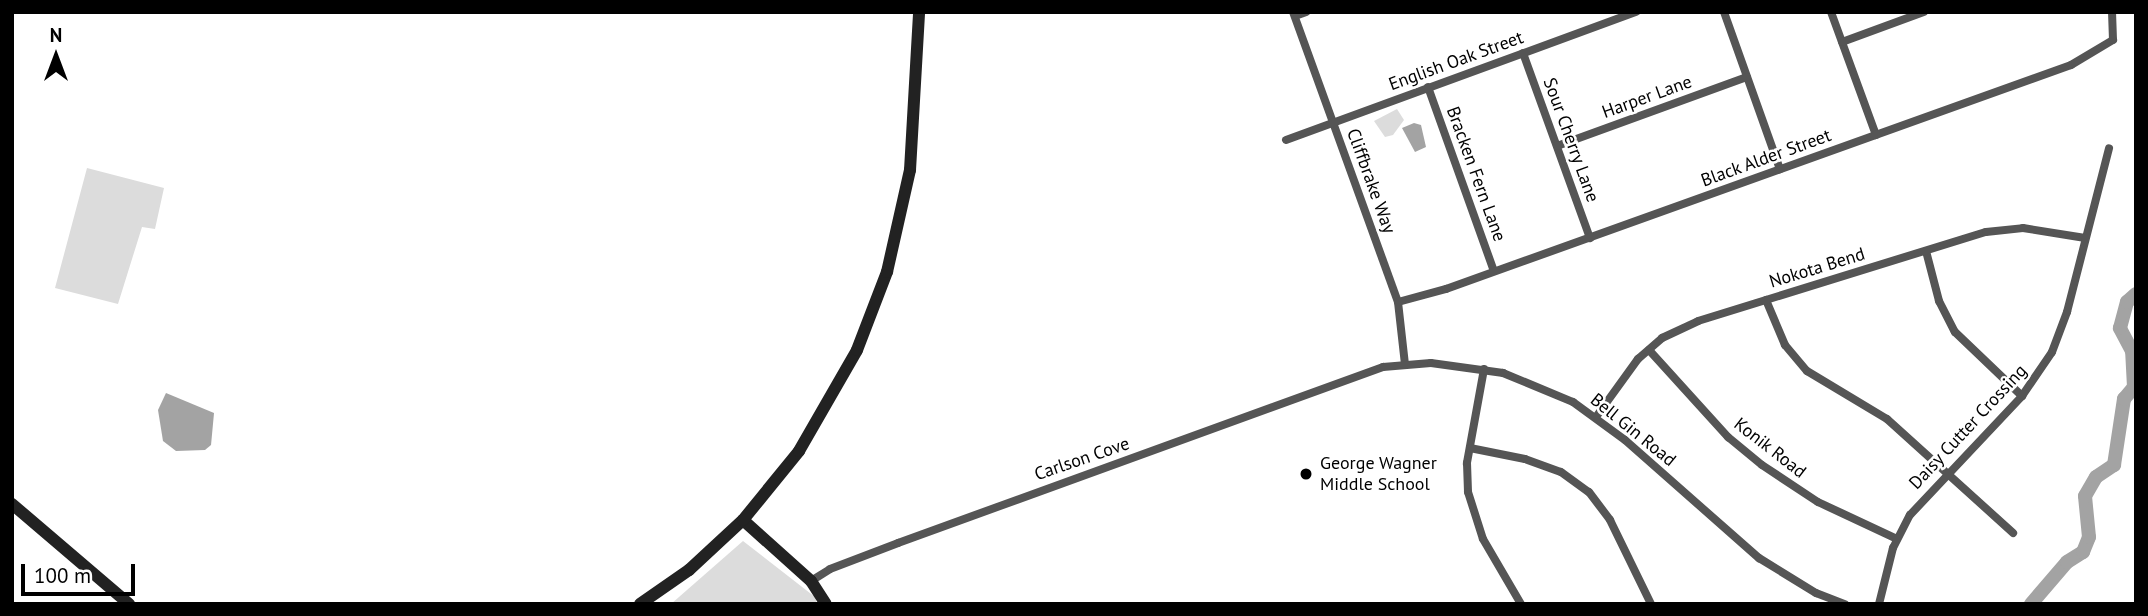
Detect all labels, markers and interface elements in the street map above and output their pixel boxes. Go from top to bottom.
north arrow [21,21,91,91]
text: N [50,23,62,47]
street label: English Oak Street [1386,27,1526,95]
street label: Harper Lane [1599,71,1695,123]
street label: Sour Cherry Lane [1538,75,1604,205]
street label: Bracken Fern Lane [1442,104,1510,244]
street label: Black Alder Street [1698,124,1834,192]
street label: Cliffbrake Way [1342,125,1400,237]
street label: Nokota Bend [1767,243,1867,293]
street label: Daisy Cutter Crossing [1904,360,2032,494]
street label: Bell Gin Road [1586,389,1680,471]
street label: Konik Road [1729,413,1811,483]
street label: Carlson Cove [1032,433,1132,485]
place label: George Wagner Middle School [1320,453,1437,496]
marker: George Wagner Middle School [1298,466,1314,482]
scale bar [24,550,138,594]
text: 100 m [34,562,91,589]

